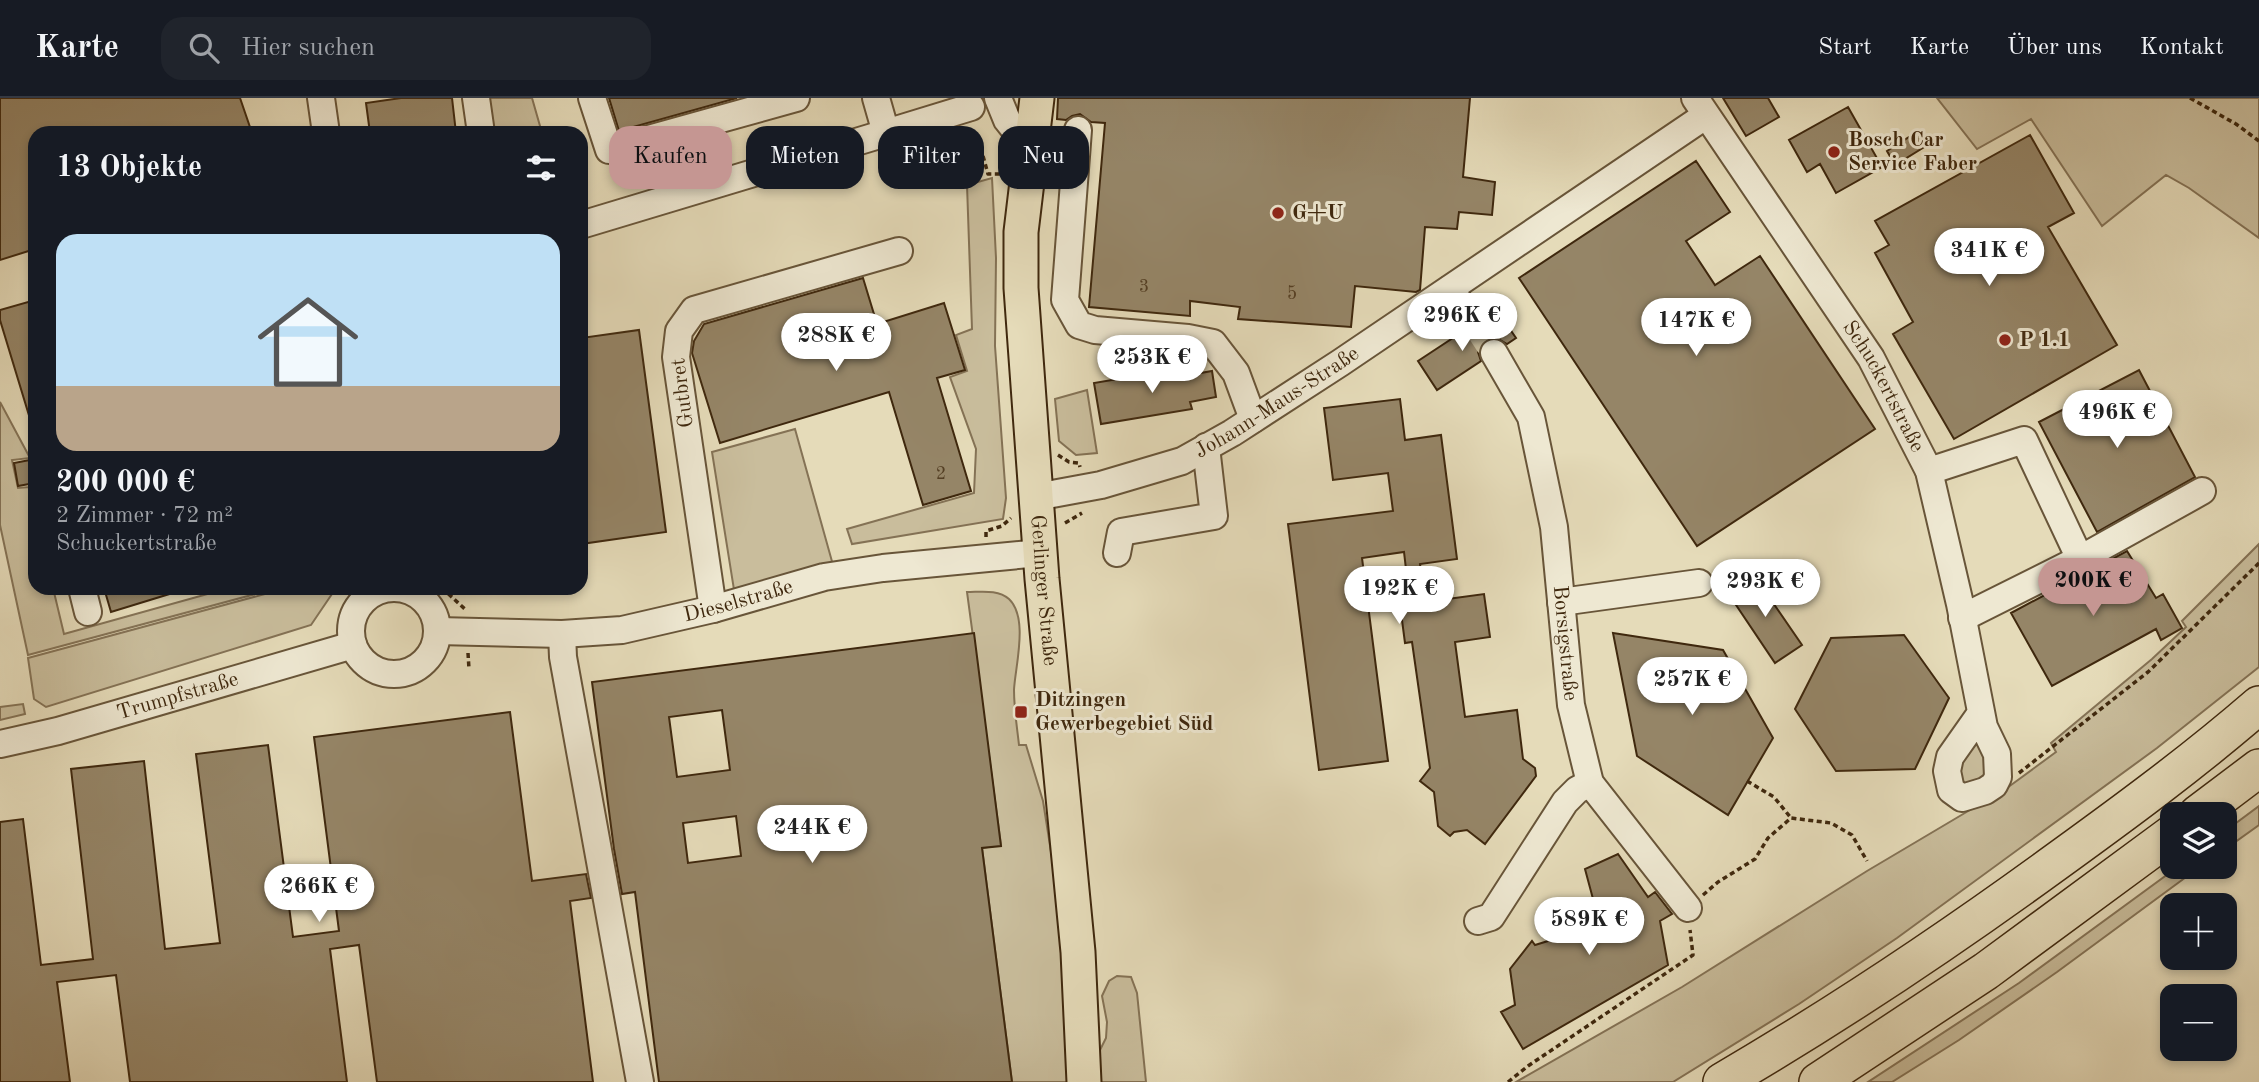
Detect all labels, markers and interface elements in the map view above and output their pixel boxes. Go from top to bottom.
search box [161,17,651,80]
icon: search [185,29,223,67]
text: Karte [35,32,119,65]
text: Hier suchen [241,35,375,61]
text: Start [1818,36,1872,60]
text: Karte [1910,36,1969,60]
text: Über uns [2007,36,2102,60]
text: Kontakt [2140,36,2224,60]
chip: Kaufen [609,126,732,189]
chip: Mieten [746,126,864,189]
chip: Filter [878,126,984,189]
chip: Neu [998,126,1089,189]
place label: Bosch Car Service Faber [1848,130,1977,175]
marker: Bosch Car Service Faber [1826,144,1842,160]
icon: filters [522,149,560,187]
text: 13 Objekte [56,153,202,183]
place label: G+U [1292,203,1344,224]
marker: G+U [1270,205,1286,221]
pin: 341K € [1932,228,2046,288]
text: 341K € [1950,239,2028,262]
house number: 3 [1139,278,1149,296]
icon: home [245,279,371,405]
house number: 5 [1287,285,1297,303]
pin: 296K € [1405,294,1519,353]
pin: 147K € [1639,299,1753,358]
text: 296K € [1423,304,1501,327]
text: 147K € [1657,309,1735,332]
pin: 288K € [779,314,893,373]
street label: Schuckertstraße [1839,317,1928,456]
text: 288K € [797,324,875,347]
place label: P 1.1 [2019,330,2070,351]
marker: P 1.1 [1997,332,2013,348]
pin: 253K € [1095,336,1209,395]
street label: Johann-Maus-Straße [1191,343,1363,462]
text: 253K € [1113,346,1191,369]
street label: Gutbret [668,357,698,429]
pin: 496K € [2060,390,2174,450]
text: 496K € [2078,401,2156,424]
house number: 2 [936,465,946,483]
text: 200 000 € [56,468,195,498]
text: 2 Zimmer · 72 m² [56,504,233,527]
street label: Gerlinger Straße [1027,514,1061,667]
text: Schuckertstraße [56,532,217,555]
pin: 200K € [2036,559,2150,618]
pin: 293K € [1708,560,1822,619]
pin: 192K € [1342,566,1456,626]
text: 200K € [2054,569,2132,592]
text: 293K € [1726,570,1804,593]
street label: Dieselstraße [682,576,795,626]
text: 192K € [1360,577,1438,600]
street label: Borsigstraße [1549,584,1581,702]
pin: 257K € [1635,658,1749,717]
street label: Trumpfstraße [114,668,241,724]
text: 257K € [1653,668,1731,691]
place label: Ditzingen Gewerbegebiet Süd [1035,690,1213,735]
marker: Ditzingen Gewerbegebiet Süd [1013,704,1029,720]
map controls [2160,802,2237,1061]
button: layers [2160,802,2237,879]
pin: 244K € [755,806,869,865]
text: 244K € [773,816,851,839]
pin: 266K € [262,864,376,924]
text: 266K € [280,875,358,898]
button: + [2160,893,2237,970]
pin: 589K € [1532,898,1646,957]
text: 589K € [1550,908,1628,931]
button: − [2160,984,2237,1061]

